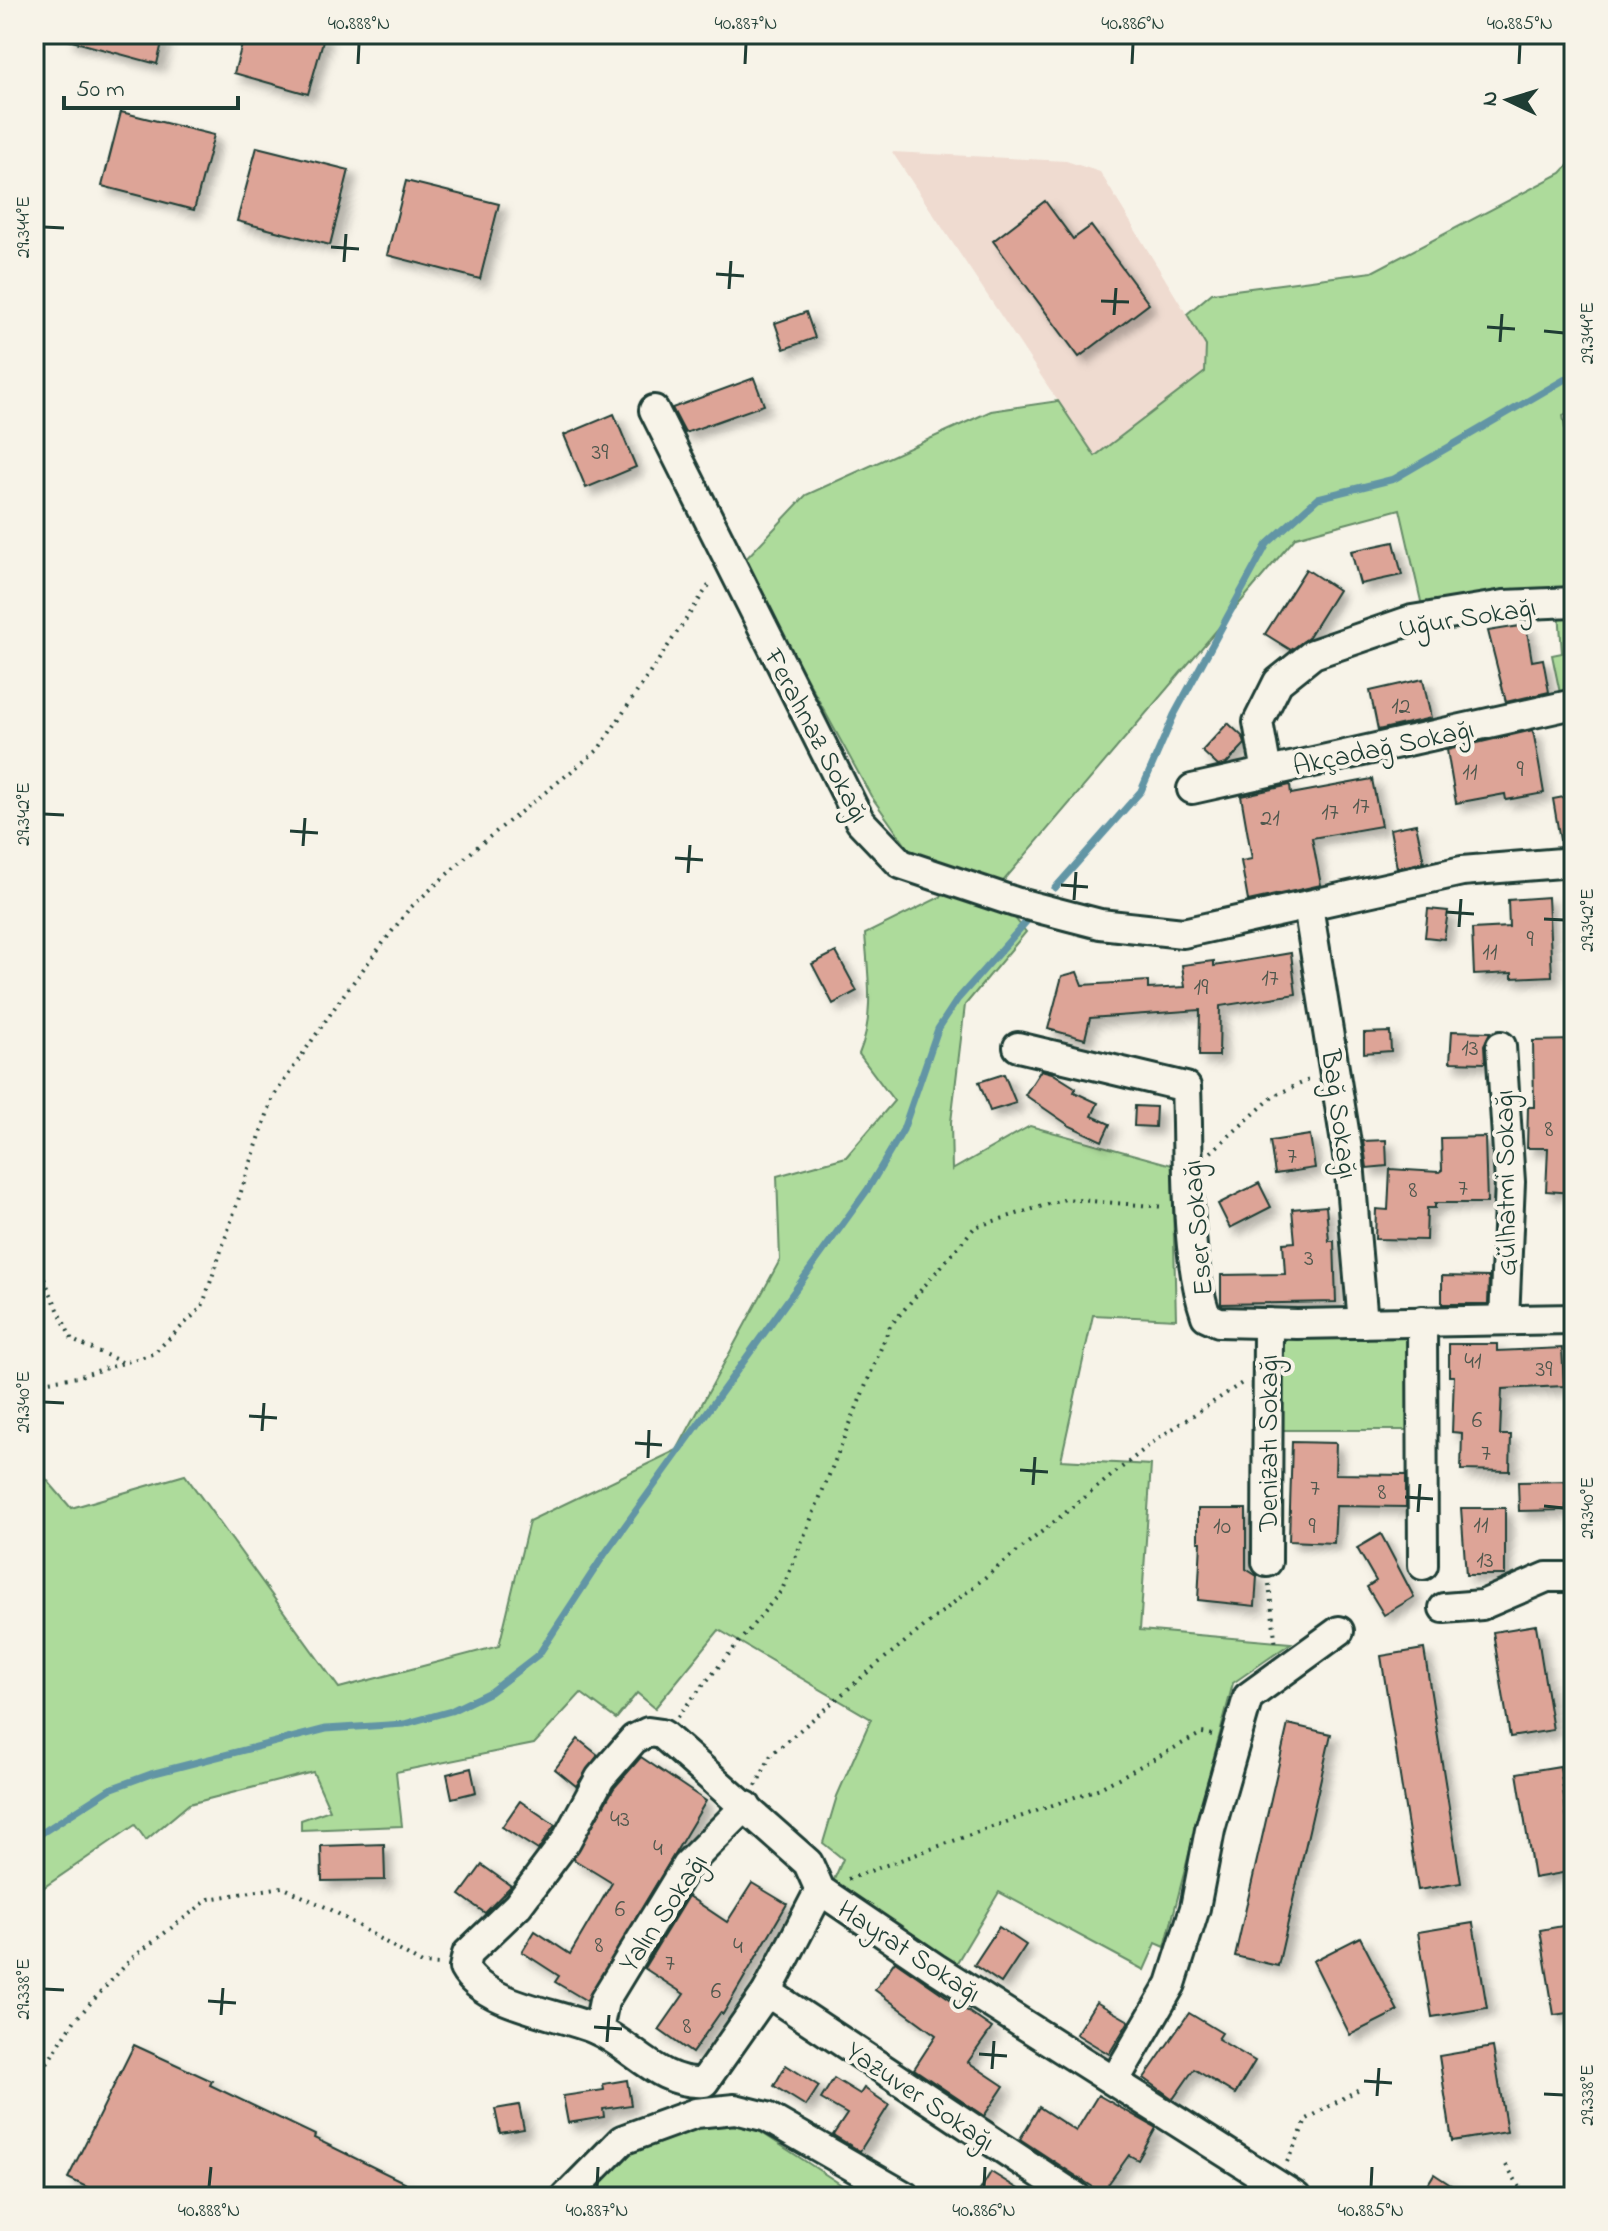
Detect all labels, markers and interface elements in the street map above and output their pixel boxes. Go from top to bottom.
text: 40.888°N [328,10,390,39]
text: 40.887°N [714,10,778,39]
text: 40.886°N [1101,10,1165,39]
text: 40.885°N [1487,10,1553,39]
scale bar [64,60,238,110]
north arrow [1468,60,1548,140]
text: 50 m [76,73,125,108]
text: N [1475,90,1508,107]
text: 29.344°E [10,196,39,258]
text: 29.344°E [1574,302,1603,364]
house number: 39 [591,436,609,471]
street label: Uğur Sokağı [1396,588,1539,651]
street label: Ferahnaz Sokağı [751,641,878,831]
house number: 12 [1391,690,1411,725]
street label: Akçadağ Sokağı [1289,710,1478,789]
house number: 9 [1516,753,1524,788]
house number: 11 [1462,756,1478,791]
text: 29.342°E [10,782,39,846]
house number: 17 [1352,790,1370,825]
house number: 17 [1321,796,1339,831]
house number: 21 [1260,802,1280,837]
text: 29.342°E [1574,888,1603,952]
house number: 9 [1526,923,1534,958]
house number: 11 [1482,936,1498,971]
house number: 17 [1261,962,1279,997]
house number: 19 [1194,971,1209,1006]
house number: 13 [1461,1032,1479,1067]
street label: Bağ Sokağı [1308,1046,1367,1182]
street label: Gülhatmi Sokağı [1485,1089,1530,1277]
house number: 8 [1545,1113,1554,1148]
house number: 7 [1287,1140,1297,1175]
street label: Eser Sokağı [1173,1158,1226,1297]
house number: 7 [1458,1172,1468,1207]
house number: 8 [1409,1174,1418,1209]
house number: 3 [1304,1242,1314,1277]
house number: 41 [1464,1345,1482,1380]
house number: 39 [1535,1353,1553,1388]
street label: Denizatı Sokağı [1250,1355,1291,1532]
text: 29.340°E [10,1371,39,1433]
house number: 6 [1472,1404,1483,1439]
house number: 7 [1481,1437,1491,1472]
house number: 7 [1310,1472,1320,1507]
house number: 8 [1378,1476,1387,1511]
text: 29.340°E [1574,1477,1603,1539]
house number: 11 [1473,1509,1489,1544]
house number: 10 [1213,1510,1231,1545]
house number: 9 [1308,1510,1316,1545]
house number: 13 [1476,1544,1494,1579]
house number: 43 [610,1803,630,1838]
house number: 4 [653,1832,663,1867]
street label: Yalın Sokağı [610,1846,720,1981]
street label: Hayrat Sokağı [828,1891,988,2015]
house number: 6 [615,1893,626,1928]
house number: 8 [595,1929,604,1964]
house number: 4 [733,1930,743,1965]
house number: 7 [665,1947,675,1982]
text: 29.338°E [10,1958,39,2020]
house number: 6 [711,1975,722,2010]
house number: 8 [683,2010,692,2045]
street label: Yazuver Sokağı [836,2033,1002,2163]
text: 29.338°E [1574,2064,1603,2126]
text: 40.888°N [178,2197,240,2226]
text: 40.887°N [565,2197,629,2226]
text: 40.886°N [952,2197,1016,2226]
text: 40.885°N [1338,2197,1404,2226]

